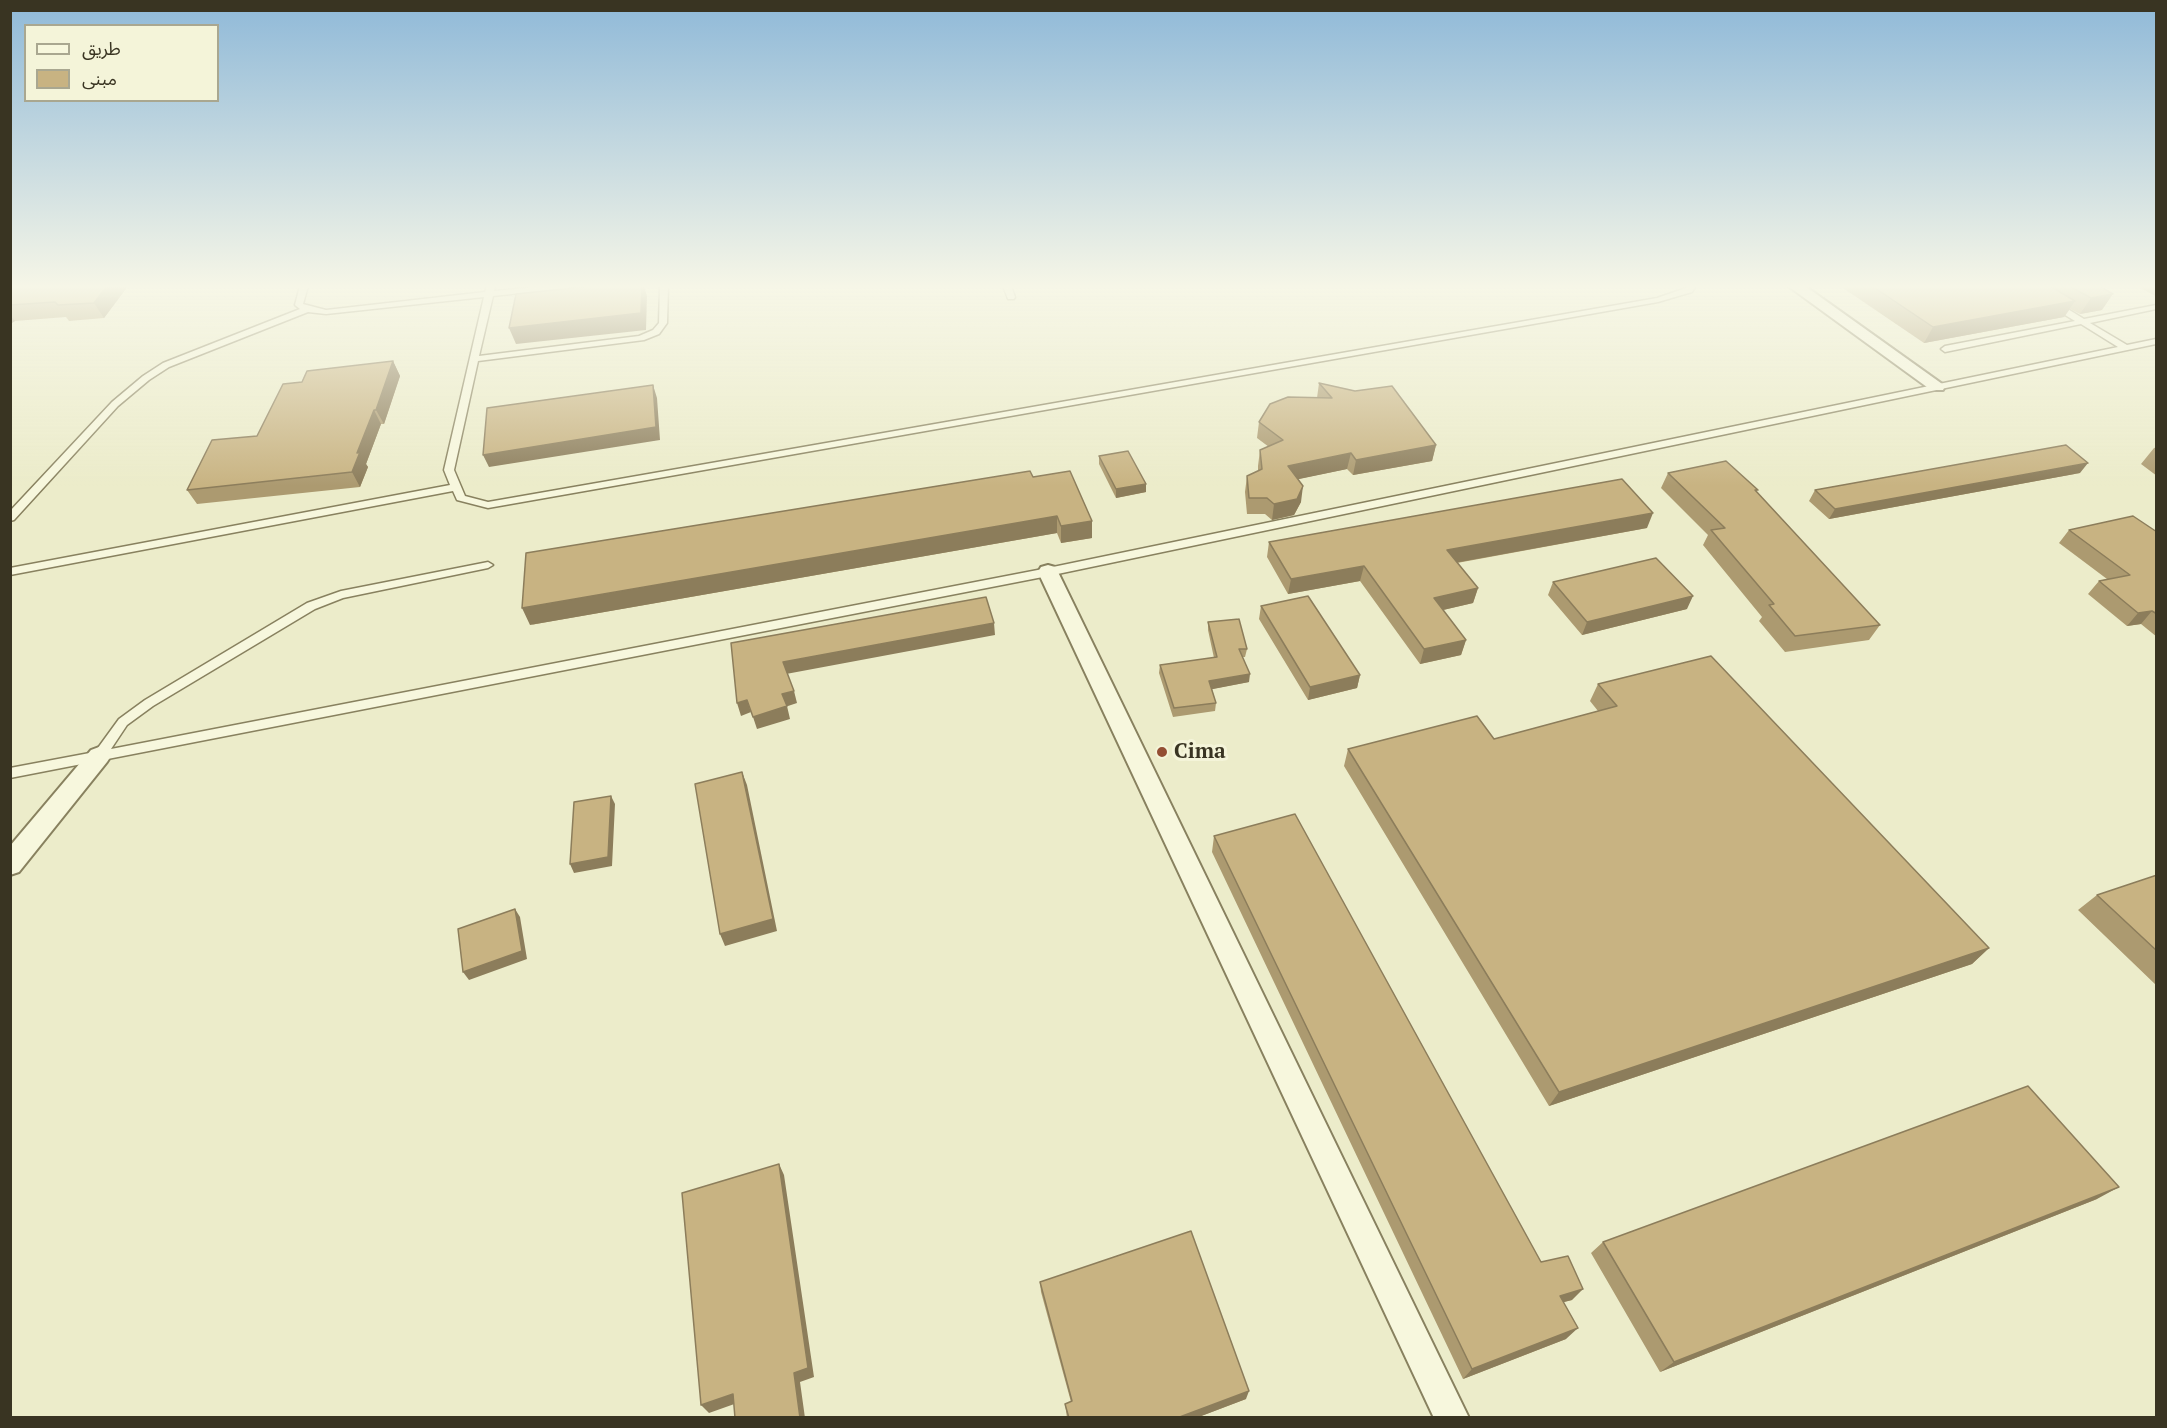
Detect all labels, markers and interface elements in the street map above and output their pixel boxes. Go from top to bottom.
legend [24,24,219,102]
text: طريق [82,36,121,60]
text: مبنى [82,66,117,90]
place label: Cima [1174,739,1226,765]
marker: Cima [1155,745,1169,759]

